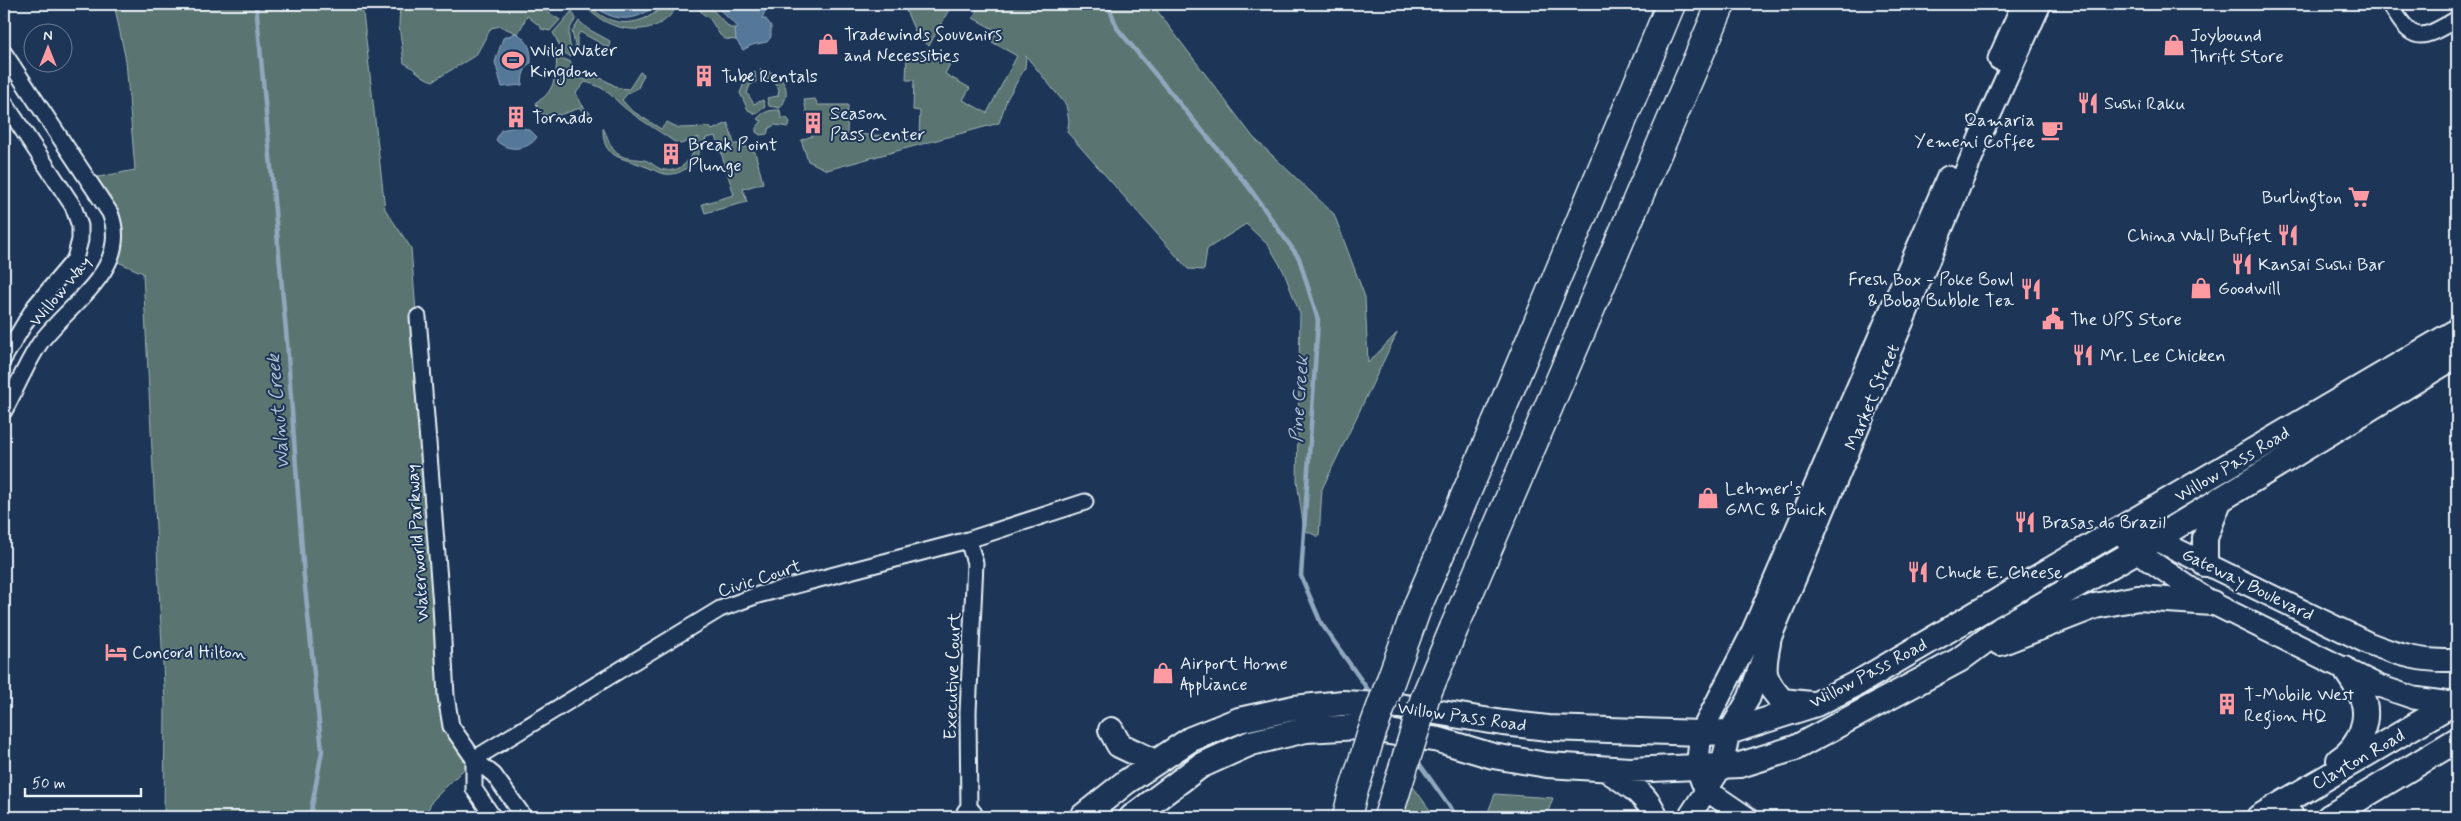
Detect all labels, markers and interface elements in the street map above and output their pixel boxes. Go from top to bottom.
north arrow [22,22,72,72]
place label: Tradewinds Souvenirs and Necessities [844,23,1002,68]
place label: Joybound Thrift Store [2190,24,2284,69]
text: N [43,27,53,45]
shop icon: Tradewinds Souvenirs and Necessities [815,31,841,57]
shop icon: Joybound Thrift Store [2161,32,2187,58]
place label: Wild Water Kingdom [530,39,618,85]
sports icon: Wild Water Kingdom [500,47,526,73]
building icon: Tube Rentals [691,63,717,89]
place label: Tube Rentals [721,65,818,89]
restaurant icon: Sushi Raku [2075,90,2101,116]
place label: Sushi Raku [2104,92,2186,116]
place label: Season Pass Center [830,102,926,147]
building icon: Tornado [503,104,529,130]
place label: Tornado [532,106,593,130]
place label: Qamaria Yemeni Coffee [1914,109,2035,154]
building icon: Season Pass Center [800,110,826,136]
cafe icon: Qamaria Yemeni Coffee [2039,117,2065,143]
place label: Break Point Plunge [688,133,777,178]
building icon: Break Point Plunge [658,141,684,167]
supermarket icon: Burlington [2346,184,2372,210]
place label: Burlington [2262,186,2342,212]
restaurant icon: China Wall Buffet [2275,222,2301,248]
place label: China Wall Buffet [2127,224,2272,248]
street label: Willow Way [24,251,97,332]
restaurant icon: Kansai Sushi Bar [2229,251,2255,277]
place label: Kansai Sushi Bar [2258,253,2385,277]
place label: Fresh Box - Poke Bowl & Boba Bubble Tea [1848,268,2014,313]
shop icon: Goodwill [2188,275,2214,301]
restaurant icon: Fresh Box - Poke Bowl & Boba Bubble Tea [2018,276,2044,302]
place label: Goodwill [2218,277,2281,301]
public building icon: The UPS Store [2040,306,2066,332]
place label: The UPS Store [2070,308,2182,332]
street label: Market Street [1840,340,1906,454]
restaurant icon: Mr. Lee Chicken [2070,342,2096,368]
place label: Mr. Lee Chicken [2100,344,2226,368]
water label: Walnut Creek [261,352,296,471]
water label: Pine Creek [1284,353,1315,443]
street label: Willow Pass Road [2171,421,2294,509]
street label: Waterworld Parkway [401,463,435,622]
place label: Lehmer's GMC & Buick [1725,477,1827,522]
shop icon: Lehmer's GMC & Buick [1695,485,1721,511]
restaurant icon: Brasas do Brazil [2012,509,2038,535]
place label: Brasas do Brazil [2042,511,2166,535]
street label: Gateway Boulevard [2178,543,2318,627]
street label: Civic Court [715,554,804,604]
restaurant icon: Chuck E. Cheese [1905,559,1931,585]
place label: Chuck E. Cheese [1935,561,2062,585]
street label: Executive Court [939,611,967,740]
street label: Willow Pass Road [1805,633,1931,715]
hotel icon: Concord Hilton [103,639,129,665]
place label: Concord Hilton [132,641,246,665]
place label: Airport Home Appliance [1180,652,1288,698]
shop icon: Airport Home Appliance [1150,660,1176,686]
place label: T-Mobile West Region HQ [2244,683,2355,730]
building icon: T-Mobile West Region HQ [2214,691,2240,717]
street label: Willow Pass Road [1396,696,1528,738]
street label: Clayton Road [2308,724,2409,796]
scale bar [25,766,141,798]
text: 50 m [32,774,66,794]

